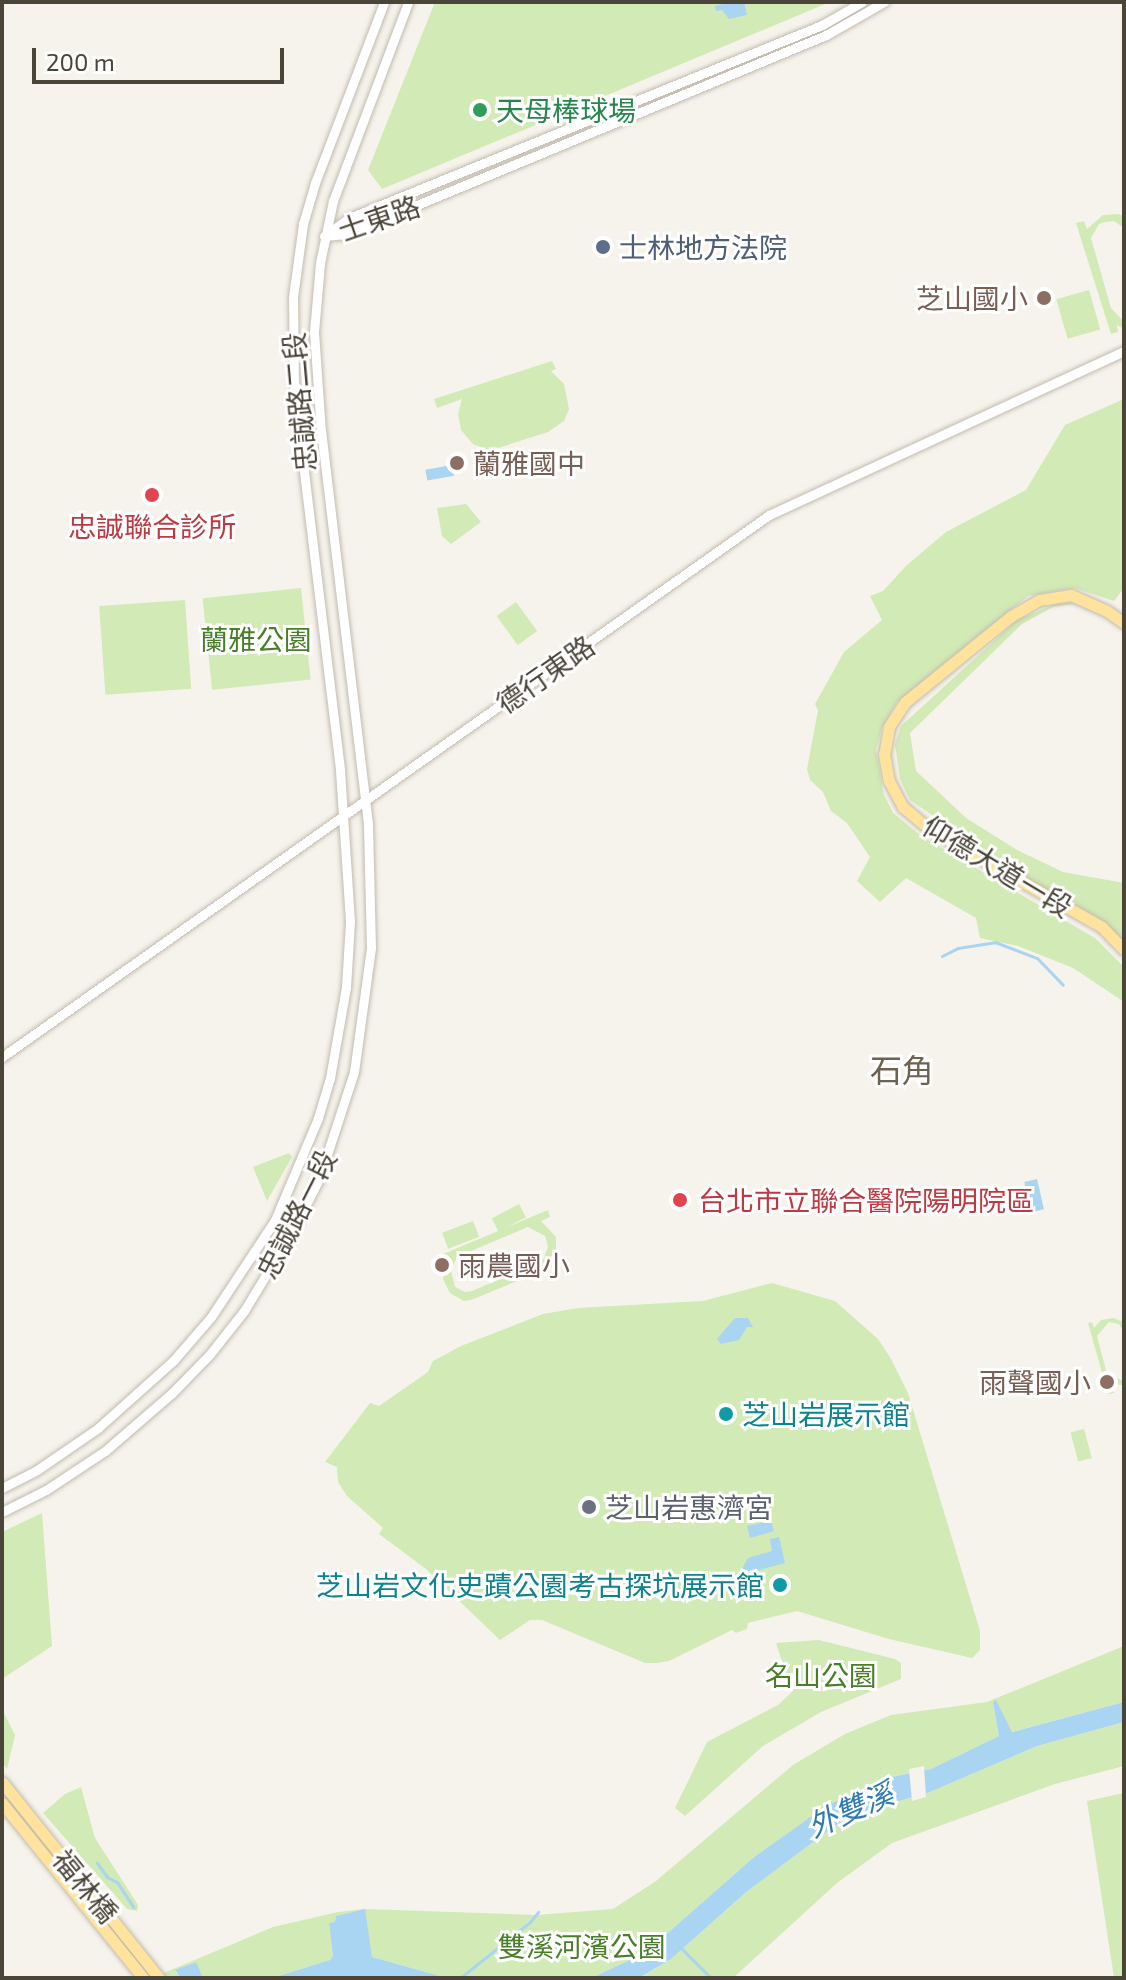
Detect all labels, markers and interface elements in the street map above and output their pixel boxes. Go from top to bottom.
scale bar [36,32,288,82]
text: 200 m [46,47,115,76]
place label: 天母棒球場 [496,93,636,127]
marker: 天母棒球場 [471,101,489,119]
street label: 士東路 [334,188,424,248]
place label: 士林地方法院 [619,230,787,264]
marker: 士林地方法院 [594,238,612,256]
place label: 芝山國小 [916,281,1028,315]
marker: 芝山國小 [1035,289,1053,307]
street label: 忠誠路二段 [276,331,322,473]
place label: 蘭雅國中 [473,446,585,480]
marker: 蘭雅國中 [448,454,466,472]
marker: 忠誠聯合診所 [141,484,163,506]
place label: 忠誠聯合診所 [68,509,236,543]
park label: 蘭雅公園 [200,622,312,656]
street label: 德行東路 [489,628,601,720]
street label: 仰德大道一段 [917,808,1079,924]
district label: 石角 [870,1050,934,1088]
street label: 忠誠路一段 [249,1144,343,1284]
place label: 台北市立聯合醫院陽明院區 [698,1183,1034,1217]
marker: 台北市立聯合醫院陽明院區 [669,1189,691,1211]
place label: 雨農國小 [458,1248,570,1282]
marker: 雨農國小 [433,1256,451,1274]
place label: 雨聲國小 [979,1365,1091,1399]
marker: 雨聲國小 [1098,1373,1116,1391]
place label: 芝山岩展示館 [742,1397,910,1431]
marker: 芝山岩展示館 [717,1405,735,1423]
place label: 芝山岩惠濟宮 [605,1490,773,1524]
marker: 芝山岩惠濟宮 [580,1498,598,1516]
place label: 芝山岩文化史蹟公園考古探坑展示館 [316,1568,764,1602]
marker: 芝山岩文化史蹟公園考古探坑展示館 [771,1576,789,1594]
park label: 名山公園 [765,1658,877,1692]
water label: 外雙溪 [802,1774,898,1844]
street label: 福林橋 [47,1843,125,1929]
park label: 雙溪河濱公園 [498,1929,666,1963]

